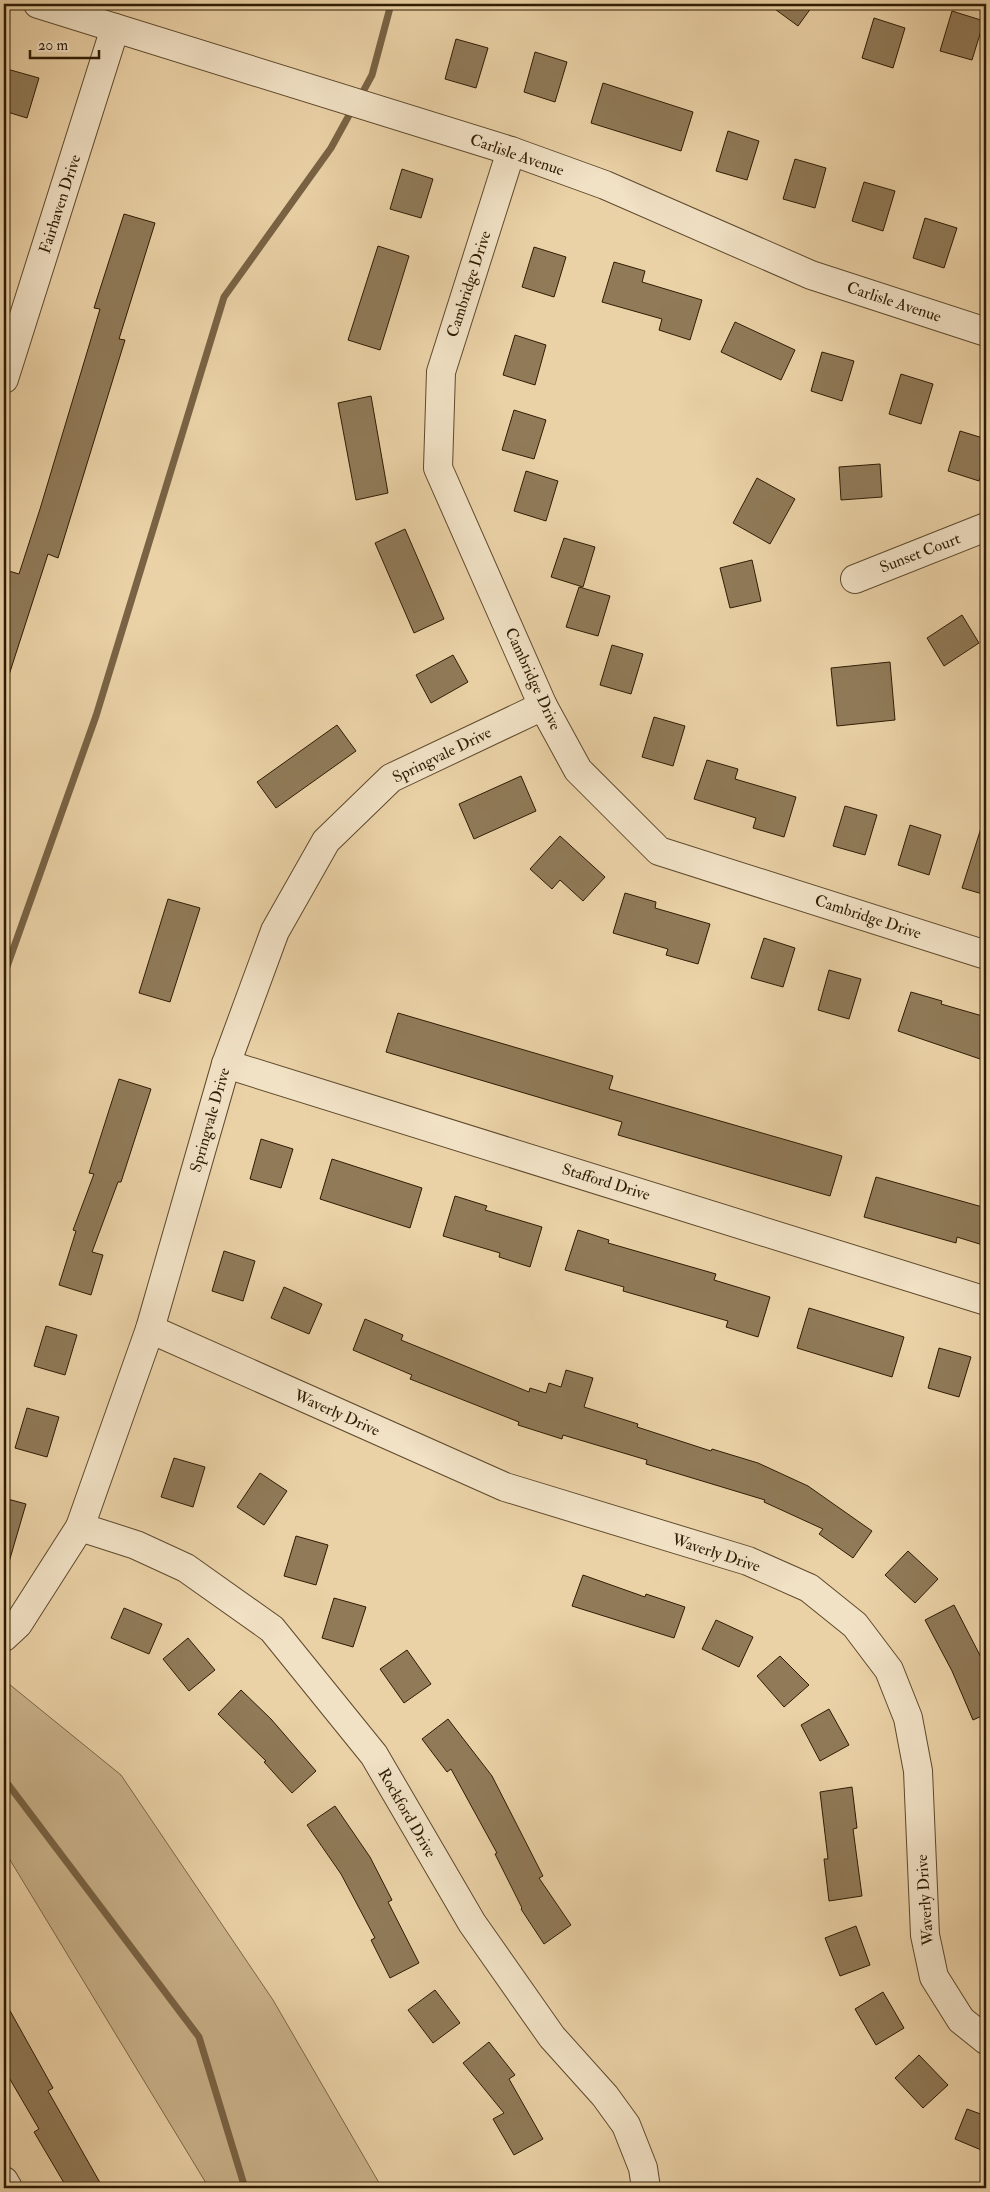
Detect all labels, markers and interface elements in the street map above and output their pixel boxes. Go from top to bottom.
scale bar [30,28,99,60]
text: 20 m [38,36,68,55]
street label: Carlisle Avenue [467,130,567,181]
street label: Fairhaven Drive [35,152,85,256]
street label: Cambridge Drive [442,228,496,340]
street label: Carlisle Avenue [844,277,944,327]
street label: Sunset Court [877,528,963,578]
street label: Cambridge Drive [500,625,566,734]
street label: Springvale Drive [389,722,495,788]
street label: Cambridge Drive [812,890,924,944]
street label: Springvale Drive [186,1065,235,1175]
street label: Stafford Drive [559,1159,653,1205]
street label: Waverly Drive [290,1385,383,1441]
street label: Waverly Drive [668,1529,763,1577]
street label: Rockford Drive [373,1765,441,1861]
street label: Waverly Drive [912,1853,938,1947]

